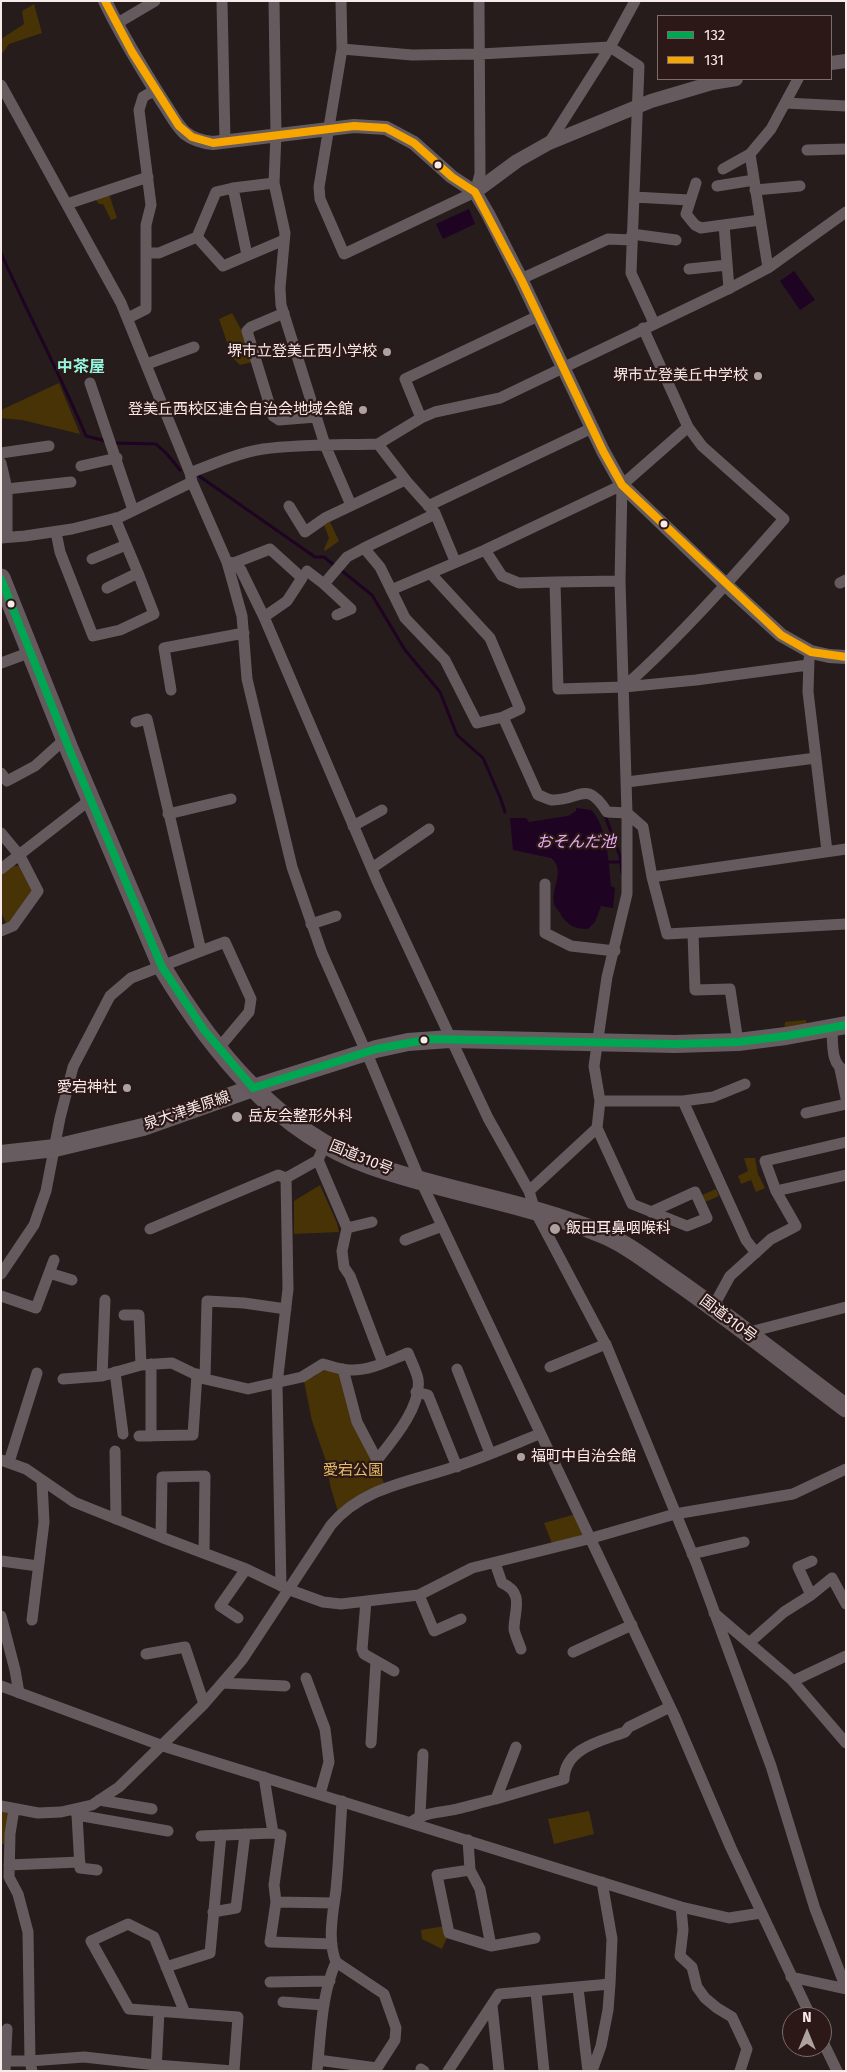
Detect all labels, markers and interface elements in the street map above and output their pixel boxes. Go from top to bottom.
legend [657,15,832,80]
text: 132 [704,26,725,44]
text: 131 [704,51,724,69]
unlabelled marker [433,160,443,170]
place label: 堺市立登美丘西小学校 [227,343,377,361]
marker: 堺市立登美丘西小学校 [381,346,393,358]
district label: 中茶屋 [57,358,105,378]
place label: 堺市立登美丘中学校 [613,367,748,385]
marker: 堺市立登美丘中学校 [752,370,764,382]
place label: 登美丘西校区連合自治会地域会館 [128,401,353,419]
marker: 登美丘西校区連合自治会地域会館 [357,404,369,416]
unlabelled marker [659,519,669,529]
unlabelled marker [6,599,16,609]
water label: おそんだ池 [536,833,616,853]
unlabelled marker [419,1035,429,1045]
place label: 愛宕神社 [57,1079,117,1097]
marker: 愛宕神社 [121,1082,133,1094]
street label: 泉大津美原線 [142,1088,232,1134]
place label: 岳友会整形外科 [248,1108,353,1126]
marker: 岳友会整形外科 [230,1110,244,1124]
street label: 国道310号 [327,1137,395,1179]
place label: 飯田耳鼻咽喉科 [566,1220,671,1238]
marker: 飯田耳鼻咽喉科 [548,1222,562,1236]
street label: 国道310号 [696,1292,760,1346]
place label: 福町中自治会館 [531,1448,636,1466]
marker: 福町中自治会館 [515,1451,527,1463]
park label: 愛宕公園 [323,1462,383,1480]
north arrow [782,2007,832,2057]
text: N [802,2009,812,2026]

